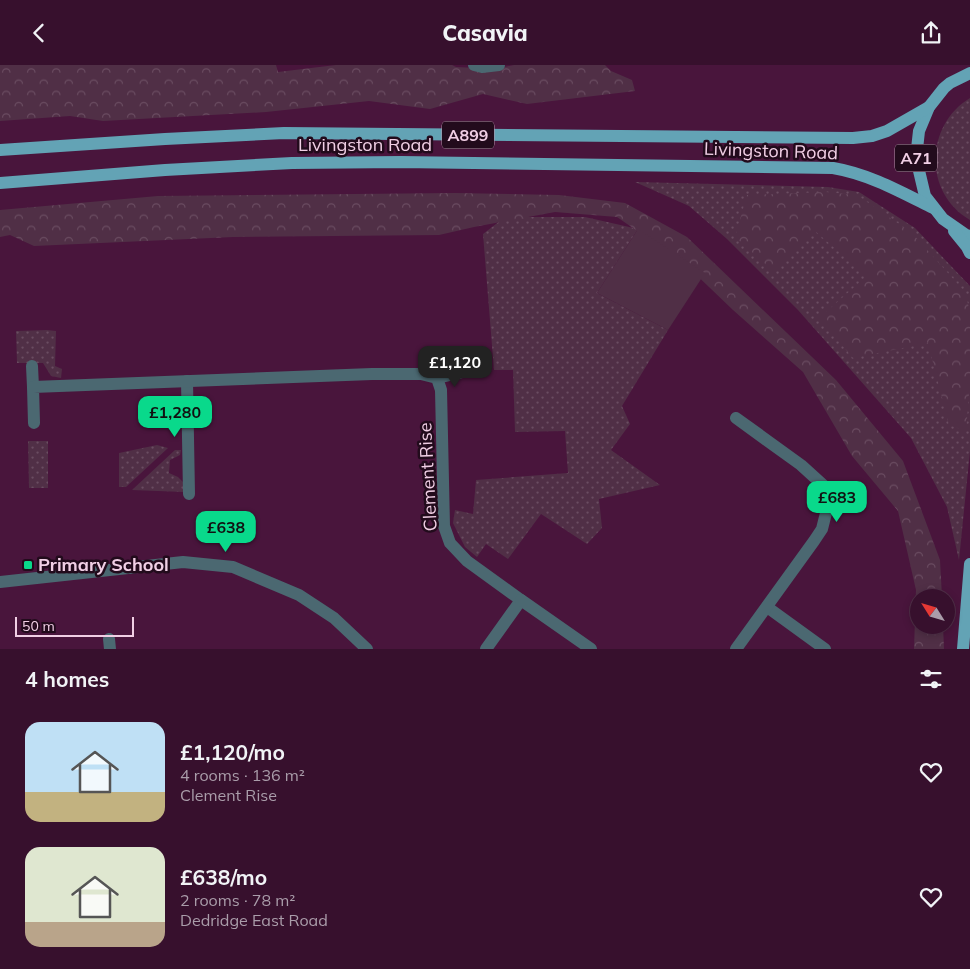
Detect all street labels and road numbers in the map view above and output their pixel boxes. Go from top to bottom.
road number: A899 [442,121,494,149]
street label: Livingston Road [298,133,432,156]
street label: Livingston Road [704,137,838,164]
road number: A71 [895,145,937,171]
street label: Clement Rise [413,422,442,532]

